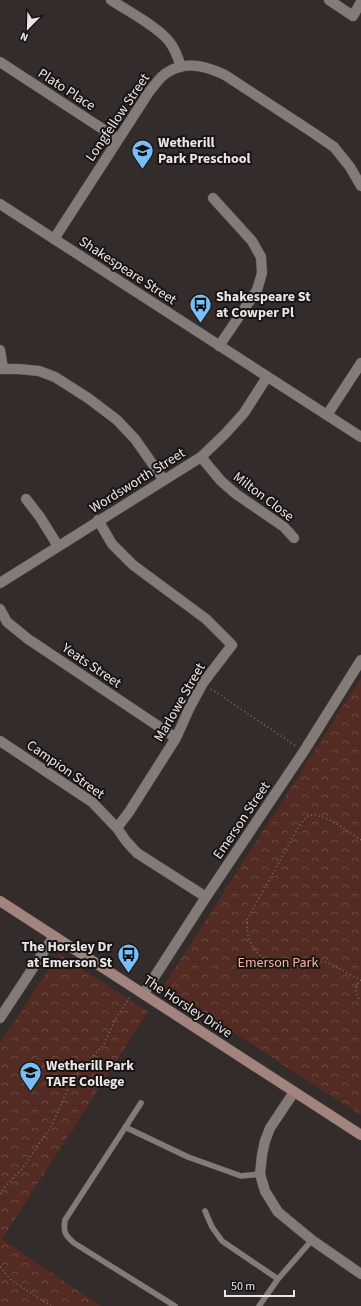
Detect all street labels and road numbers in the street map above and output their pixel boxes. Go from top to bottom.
street label: Plato Place [34,64,99,116]
street label: Longfellow Street [81,69,155,166]
street label: Shakespeare Street [75,232,180,310]
street label: Wordsworth Street [86,443,190,518]
street label: Milton Close [229,467,298,526]
street label: Yeats Street [57,638,125,693]
street label: Marlowe Street [149,659,211,746]
street label: Campion Street [22,736,109,804]
street label: Emerson Street [208,778,275,863]
street label: The Horsley Drive [139,971,236,1043]

